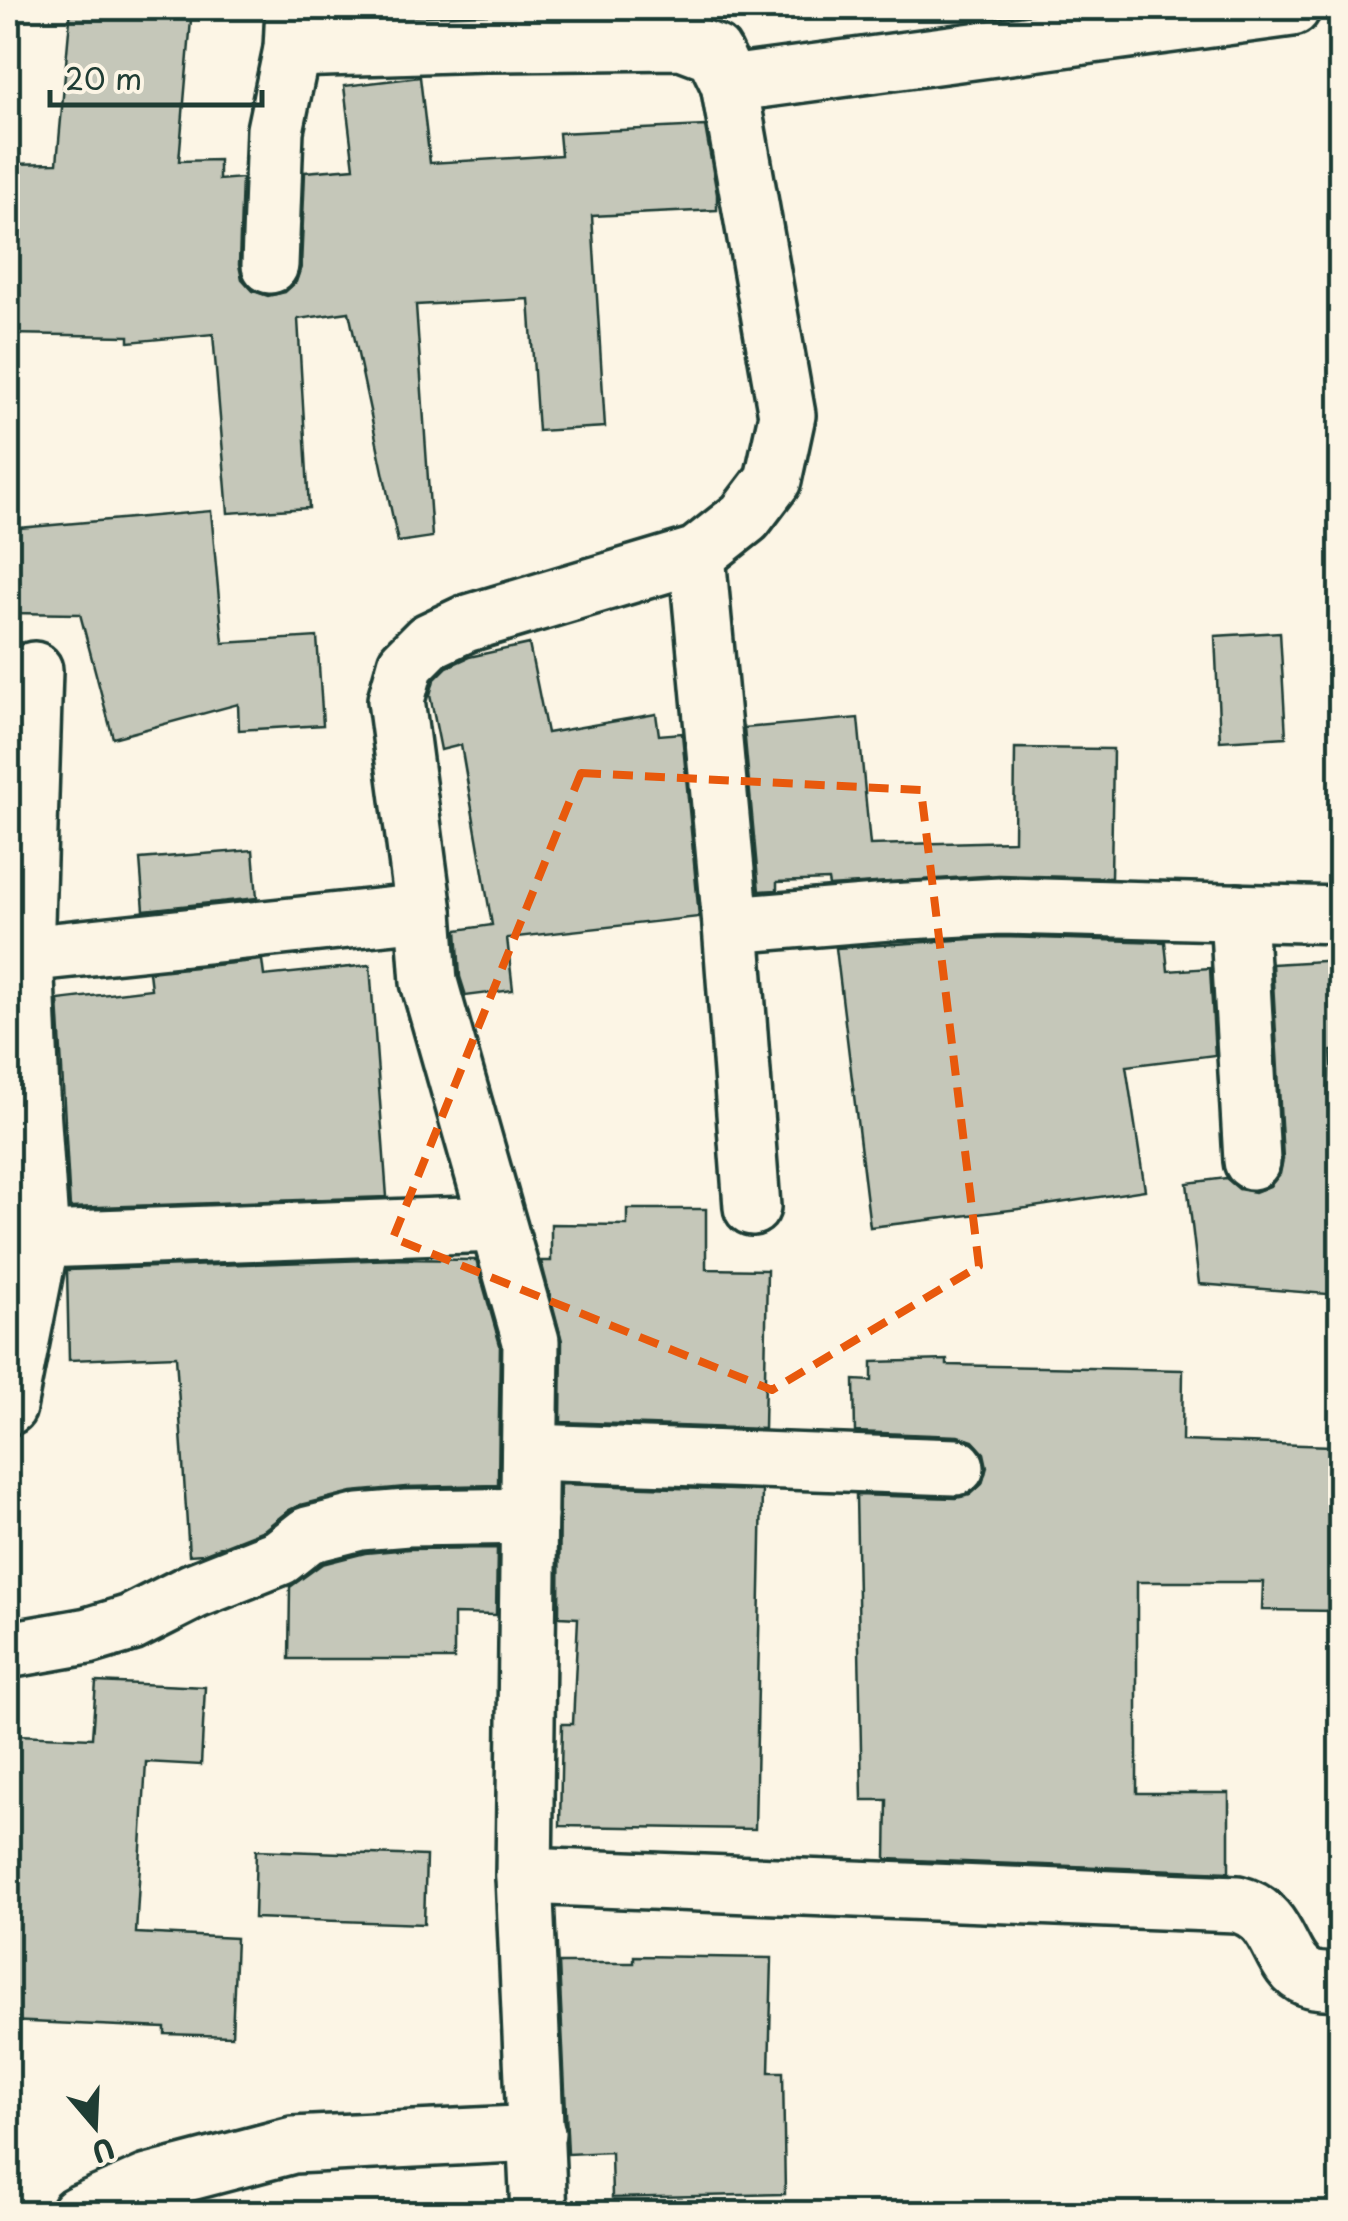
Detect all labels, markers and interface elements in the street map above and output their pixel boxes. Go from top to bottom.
scale bar [50,45,262,107]
text: 20 m [65,55,142,100]
north arrow [45,2076,145,2176]
text: U [87,2127,121,2175]

